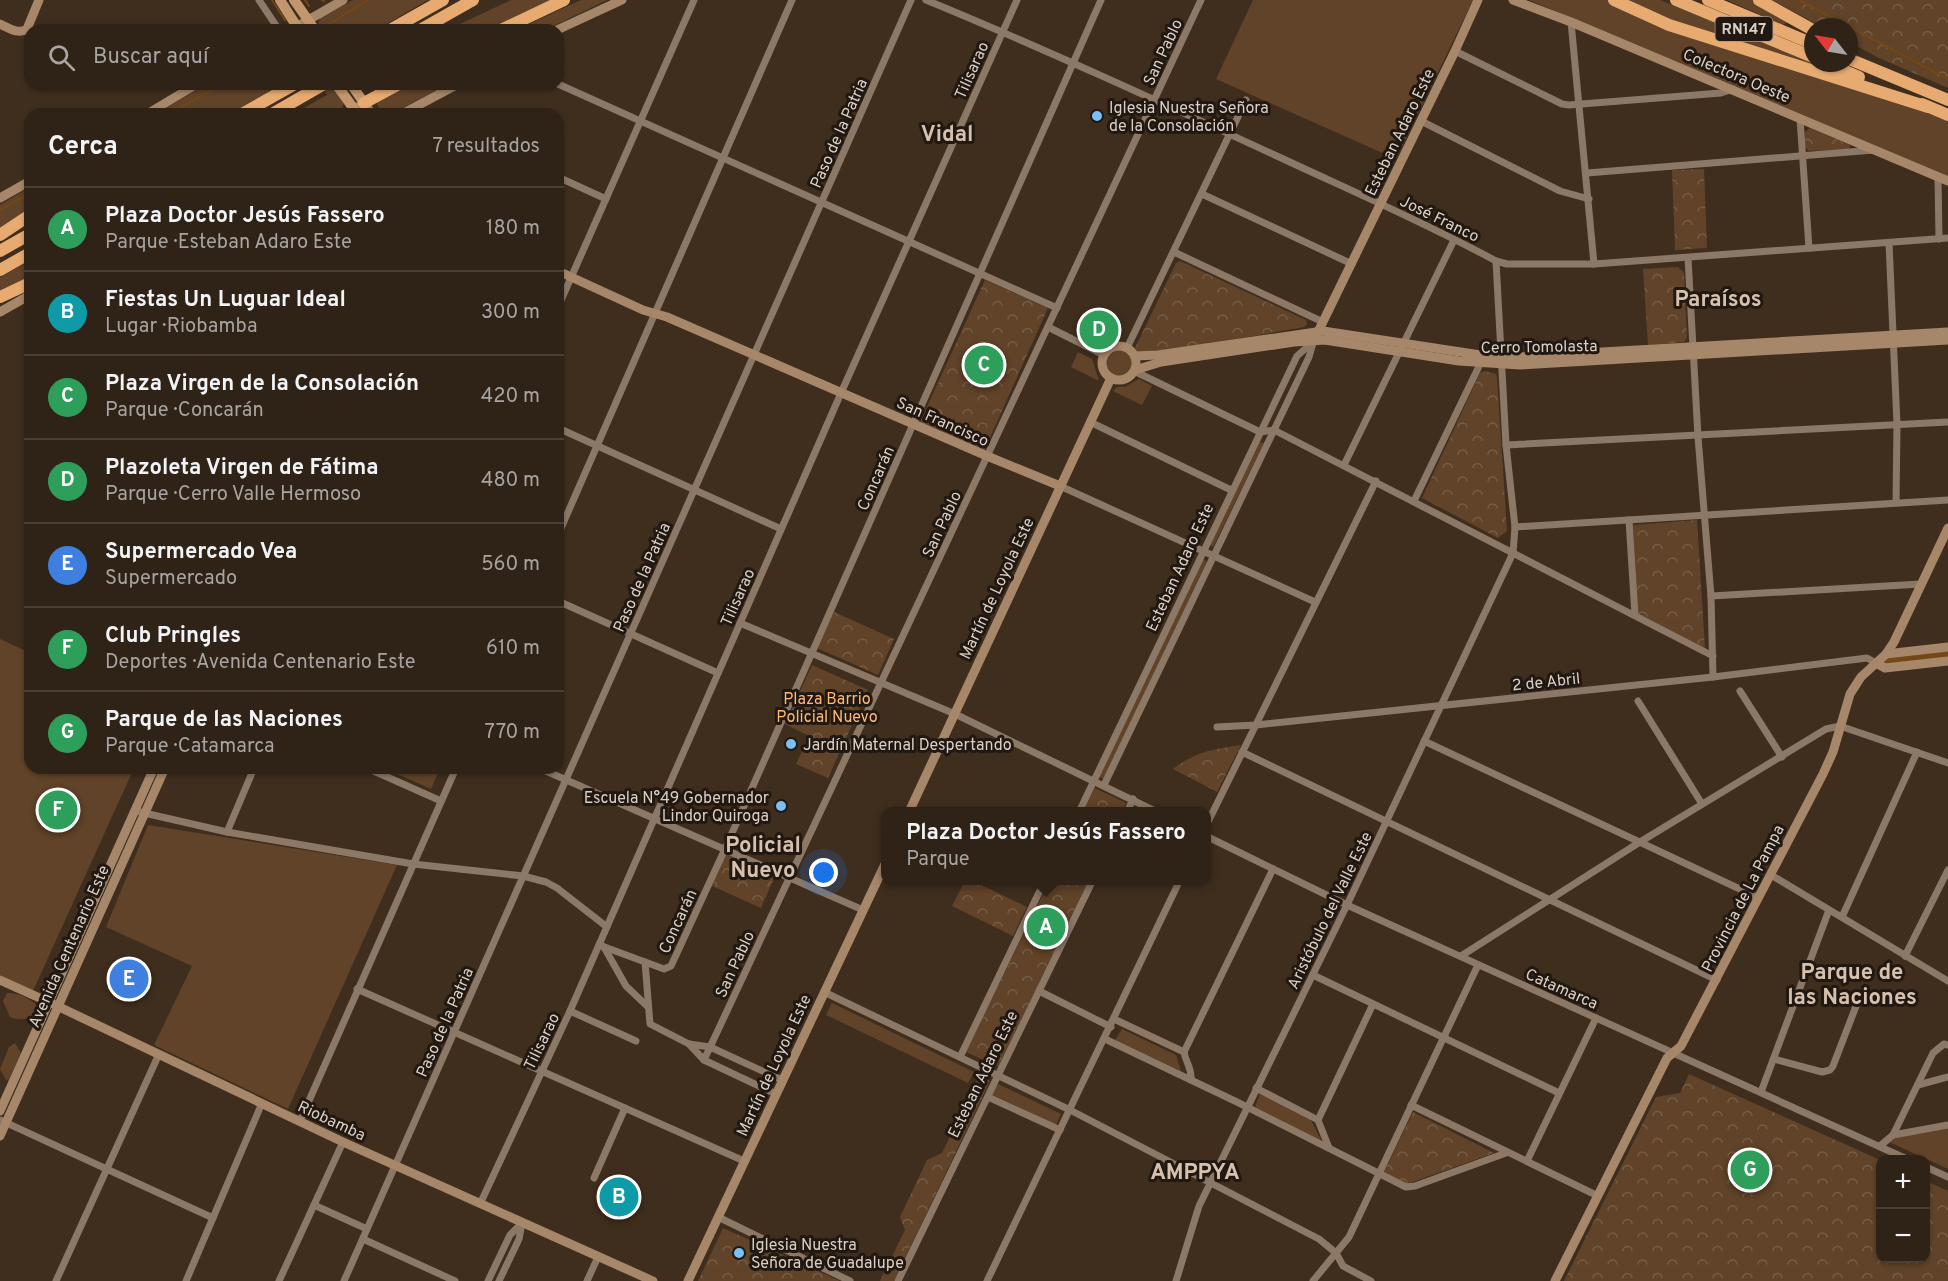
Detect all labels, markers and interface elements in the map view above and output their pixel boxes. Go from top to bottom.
street label: San Pablo [1140,16,1188,89]
road number: RN147 [1716,17,1772,41]
north arrow [1804,18,1858,72]
search box [24,24,564,90]
street label: Tilisarao [951,39,994,103]
icon: search [45,41,78,74]
text: Buscar aquí [93,44,209,71]
street label: Colectora Oeste [1679,45,1793,108]
street label: Esteban Adaro Este [1361,66,1440,200]
street label: Paso de la Patria [807,76,873,192]
place label: Iglesia Nuestra Señora de la Consolación [1109,99,1269,137]
marker: Iglesia Nuestra Señora de la Consolación [1090,109,1104,123]
district label: Vidal [921,122,973,149]
text: Cerca [48,131,118,164]
text: 7 resultados [432,134,540,160]
street label: José Franco [1396,192,1482,248]
text: Plaza Doctor Jesús Fassero [105,203,385,230]
text: A [60,216,75,242]
text: 180 m [486,216,540,242]
text: Parque · Esteban Adaro Este [105,230,352,256]
text: Fiestas Un Luguar Ideal [105,287,346,314]
district label: Paraísos [1674,287,1762,314]
text: B [61,300,74,326]
text: 300 m [481,300,540,326]
pin: D [1080,308,1118,352]
text: Lugar · Riobamba [105,314,258,340]
street label: Cerro Tomolasta [1480,337,1598,359]
pin: C [964,342,1004,388]
text: Plaza Virgen de la Consolación [105,371,419,398]
text: C [61,384,74,410]
text: 420 m [481,384,540,410]
street label: San Francisco [893,394,992,452]
text: Parque · Concarán [105,398,264,424]
street label: Concarán [854,443,900,514]
text: Plazoleta Virgen de Fátima [105,455,378,482]
text: D [60,468,75,494]
text: 480 m [481,468,540,494]
text: Parque · Cerro Valle Hermoso [105,482,361,508]
street label: San Pablo [919,488,967,561]
street label: Esteban Adaro Este [1142,501,1219,635]
street label: Martín de Loyola Este [956,515,1039,663]
street label: Paso de la Patria [610,520,676,636]
text: Supermercado Vea [105,539,297,566]
text: E [61,552,74,578]
text: 560 m [481,552,540,578]
text: Supermercado [105,566,237,592]
street label: Tilisarao [717,566,760,630]
text: Club Pringles [105,623,241,650]
text: F [62,636,73,662]
text: 610 m [486,636,540,662]
text: Deportes · Avenida Centenario Este [105,650,416,676]
street label: 2 de Abril [1511,669,1581,697]
park label: Plaza Barrio Policial Nuevo [776,690,878,728]
text: Parque de las Naciones [105,707,343,734]
text: G [61,720,74,746]
text: 770 m [485,720,540,746]
text: Parque · Catamarca [105,734,275,760]
place label: Jardín Maternal Despertando [803,736,1012,756]
marker: Jardín Maternal Despertando [784,737,798,751]
pin: F [38,788,78,832]
place label: Escuela N°49 Gobernador Lindor Quiroga [584,789,769,827]
marker: Escuela N°49 Gobernador Lindor Quiroga [774,799,788,813]
popup [881,807,1211,885]
text: Plaza Doctor Jesús Fassero [906,820,1186,847]
street label: Provincia de La Pampa [1698,822,1790,976]
street label: Aristóbulo del Valle Este [1284,829,1378,993]
district label: Policial Nuevo [725,833,801,885]
text: Parque [906,847,970,873]
your location [809,858,838,887]
street label: Avenida Centenario Este [25,863,115,1031]
street label: Concarán [655,887,702,957]
pin: A [1026,904,1066,950]
street label: San Pablo [712,928,760,1001]
pin: E [110,956,148,1002]
district label: Parque de las Naciones [1787,960,1917,1012]
street label: Paso de la Patria [413,965,479,1081]
street label: Catamarca [1522,965,1601,1015]
street label: Martín de Loyola Este [733,992,816,1140]
street label: Esteban Adaro Este [944,1008,1023,1142]
street label: Tilisarao [520,1010,565,1074]
street label: Riobamba [294,1097,368,1146]
pin: G [1730,1148,1770,1192]
map controls [1876,1155,1930,1263]
button: + [1876,1155,1930,1209]
district label: AMPPYA [1150,1160,1240,1187]
pin: B [600,1174,638,1220]
button: − [1876,1209,1930,1263]
place label: Iglesia Nuestra Señora de Guadalupe [751,1236,904,1274]
marker: Iglesia Nuestra Señora de Guadalupe [732,1246,746,1260]

